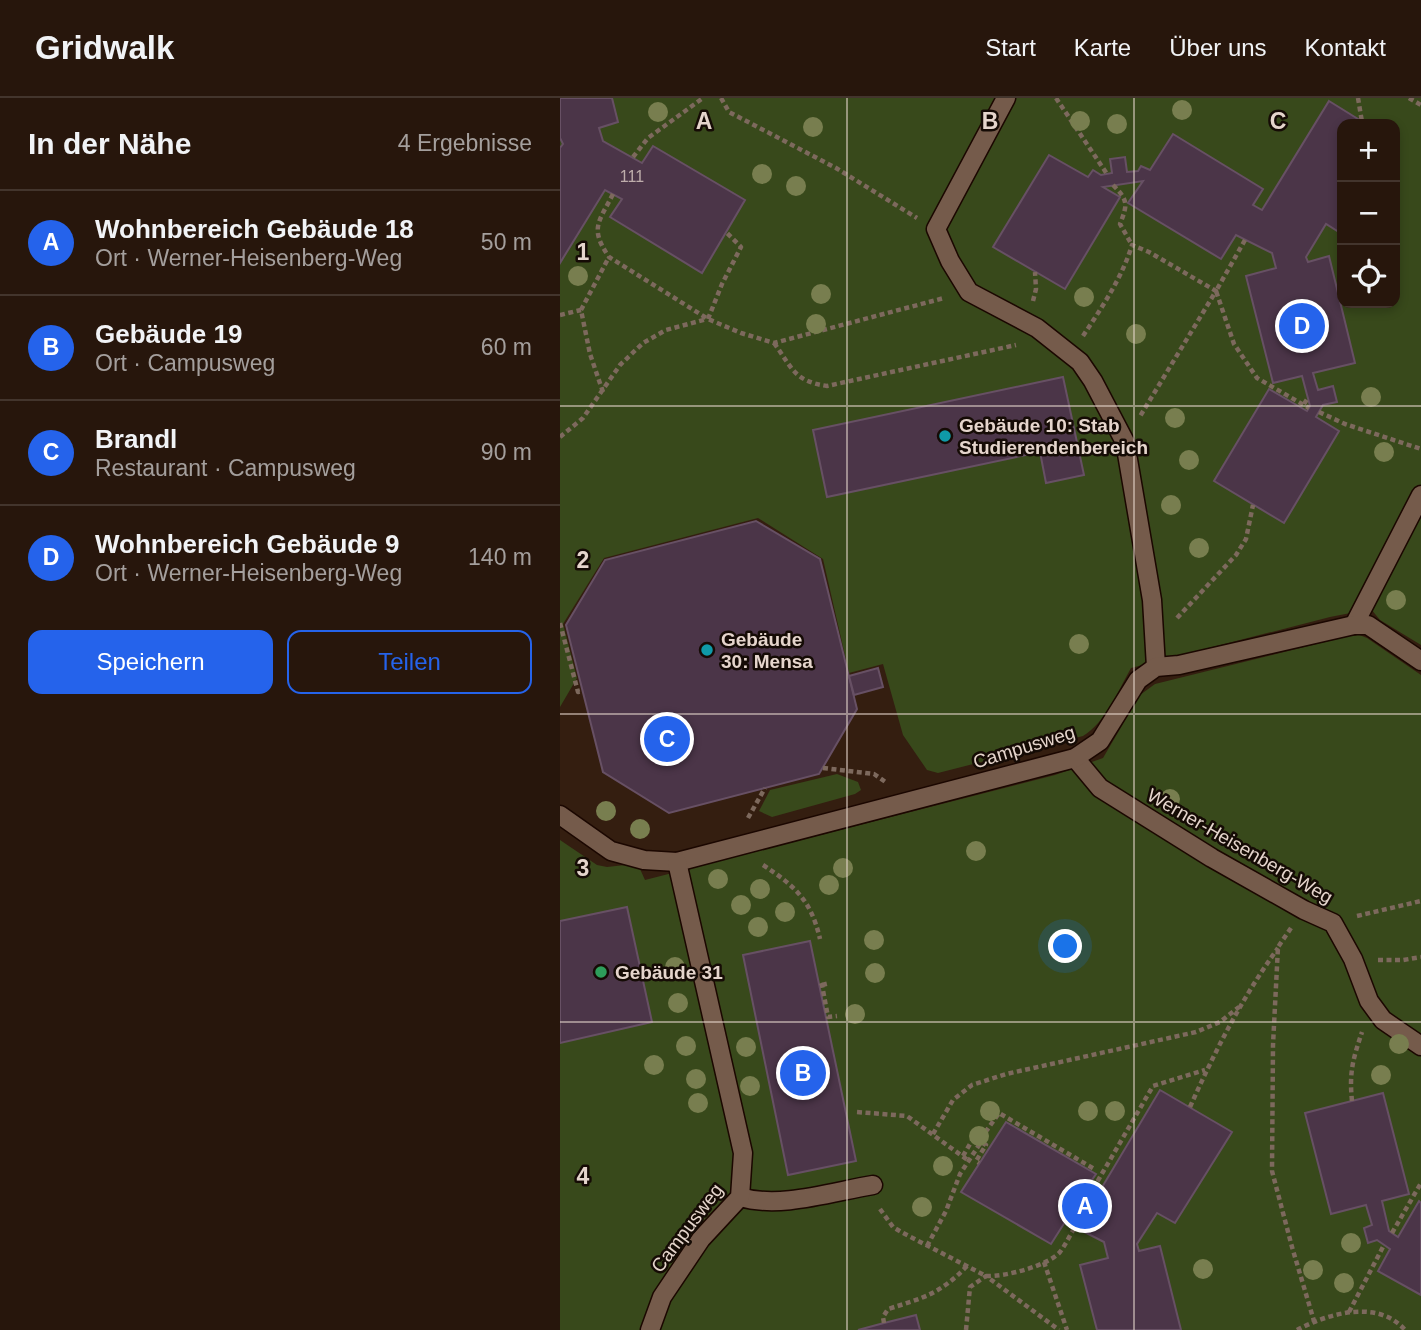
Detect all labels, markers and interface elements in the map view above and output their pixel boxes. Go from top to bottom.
text: Gridwalk [35,29,174,66]
text: Start [985,34,1036,61]
text: Karte [1074,34,1131,61]
text: Über uns [1169,34,1267,61]
text: Kontakt [1305,34,1386,61]
text: A [696,108,712,134]
text: B [982,108,998,134]
text: C [1270,108,1286,134]
map controls [1337,119,1400,308]
button: + [1337,119,1400,182]
text: In der Nähe [28,127,191,160]
text: 4 Ergebnisse [398,130,532,156]
house number: 111 [620,168,644,185]
button: − [1337,182,1400,245]
text: Wohnbereich Gebäude 18 [95,214,414,244]
text: A [43,229,59,255]
text: 50 m [481,229,532,255]
text: 1 [577,239,590,265]
text: Ort · Werner-Heisenberg-Weg [95,245,402,271]
button: locate [1337,245,1400,308]
pin: D [1279,300,1325,352]
text: Gebäude 19 [95,319,242,349]
text: B [43,334,59,360]
text: 60 m [481,334,532,360]
text: Ort · Campusweg [95,350,275,376]
place label: Gebäude 10: Stab Studierendenbereich [959,415,1148,458]
text: Brandl [95,424,177,454]
marker: Gebäude 10: Stab Studierendenbereich [937,428,953,444]
text: C [43,439,59,465]
text: 90 m [481,439,532,465]
text: Restaurant · Campusweg [95,455,356,481]
text: Wohnbereich Gebäude 9 [95,529,399,559]
text: D [43,544,59,570]
text: 140 m [468,544,532,570]
text: 2 [577,547,589,573]
text: Ort · Werner-Heisenberg-Weg [95,560,402,586]
place label: Gebäude 30: Mensa [721,629,813,672]
button: Speichern [28,630,273,694]
button: Teilen [287,630,532,694]
marker: Gebäude 30: Mensa [699,642,715,658]
pin: C [644,713,690,765]
street label: Campusweg [970,722,1078,772]
street label: Werner-Heisenberg-Weg [1144,784,1336,908]
text: 3 [577,855,589,881]
your location [1048,929,1082,963]
place label: Gebäude 31 [615,962,723,983]
marker: Gebäude 31 [593,964,609,980]
pin: B [780,1047,826,1099]
text: 4 [577,1163,590,1189]
street label: Campusweg [647,1180,727,1276]
pin: A [1062,1180,1108,1232]

